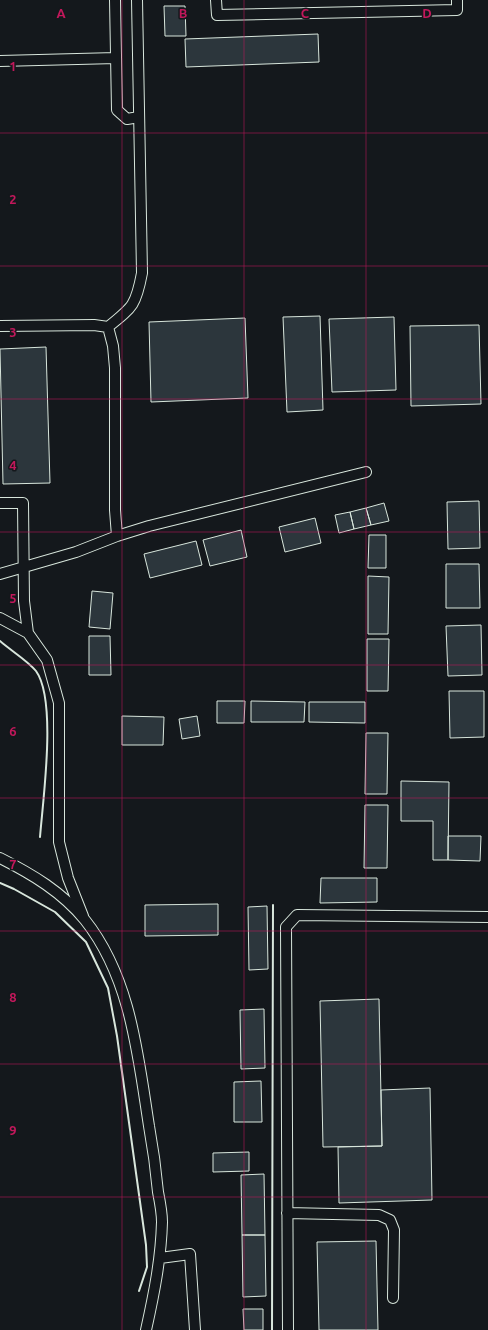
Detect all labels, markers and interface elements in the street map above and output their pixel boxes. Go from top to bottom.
text: A [56,6,66,20]
text: B [179,6,188,20]
text: C [301,6,310,20]
text: D [422,6,432,20]
text: 1 [9,59,17,73]
text: 2 [9,192,17,206]
text: 3 [9,325,17,339]
text: 4 [9,458,17,472]
text: 5 [9,591,17,605]
text: 6 [9,724,17,738]
text: 7 [9,857,17,871]
text: 8 [9,990,17,1004]
text: 9 [9,1123,17,1137]

